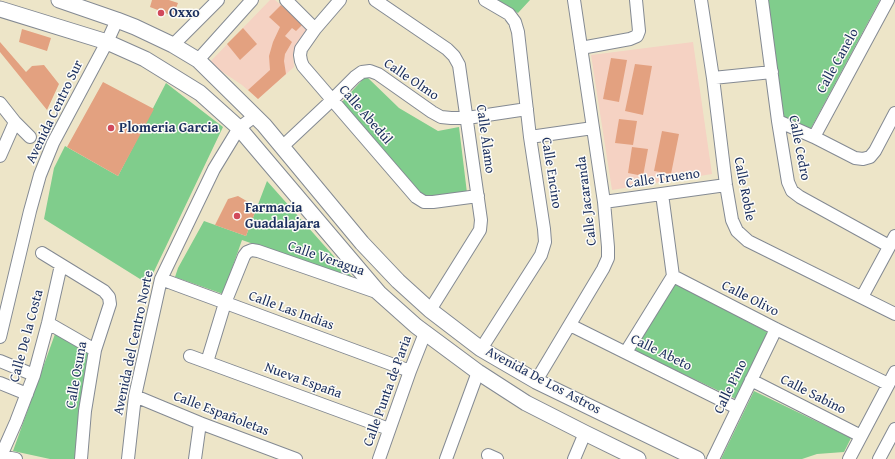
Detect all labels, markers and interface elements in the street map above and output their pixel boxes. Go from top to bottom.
place label: Oxxo [169,5,200,21]
marker: Oxxo [156,8,166,18]
street label: Calle Canelo [813,26,863,96]
street label: Calle Olmo [380,55,442,105]
street label: Avenida Centro Sur [23,58,87,166]
street label: Calle Abedúl [335,82,395,148]
street label: Calle Álamo [472,103,498,175]
street label: Calle Cedro [784,114,814,182]
place label: Plomeria Garcia [119,120,219,136]
marker: Plomeria Garcia [106,123,116,133]
street label: Calle Encino [537,136,565,210]
street label: Calle Jacaranda [573,155,601,247]
street label: Calle Roble [730,156,758,222]
street label: Calle Trueno [625,165,701,193]
place label: Farmacia Guadalajara [245,200,320,232]
marker: Farmacia Guadalajara [232,211,242,221]
street label: Calle Veragua [285,238,367,280]
street label: Avenida del Centro Norte [110,269,158,417]
street label: Calle Olivo [719,277,781,321]
street label: Calle De la Costa [7,288,47,384]
street label: Calle Las Indias [246,288,336,334]
street label: Calle Abeto [628,331,694,375]
street label: Calle Punta de Paria [360,333,416,449]
street label: Calle Osuna [63,340,91,410]
street label: Avenida De Los Astros [483,344,603,418]
street label: Calle Pino [711,357,751,417]
street label: Nueva España [262,359,344,403]
street label: Calle Sabino [777,371,849,419]
street label: Calle Españoletas [171,388,271,440]

